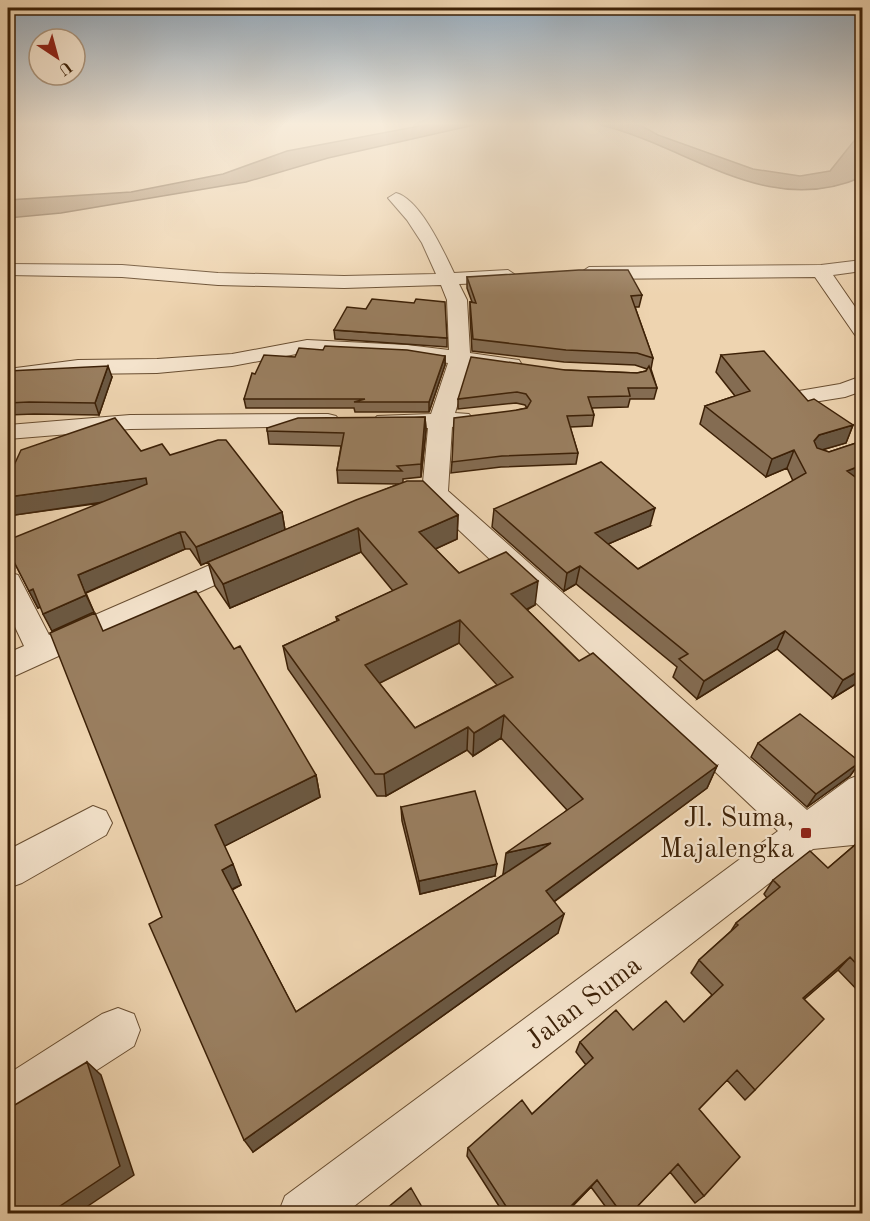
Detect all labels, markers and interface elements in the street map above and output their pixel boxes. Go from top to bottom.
north arrow [27,27,87,87]
text: U [55,57,74,78]
place label: Jl. Suma, Majalengka [660,805,794,863]
marker: Jl. Suma, Majalengka [799,826,813,840]
street label: Jalan Suma [521,951,647,1055]

